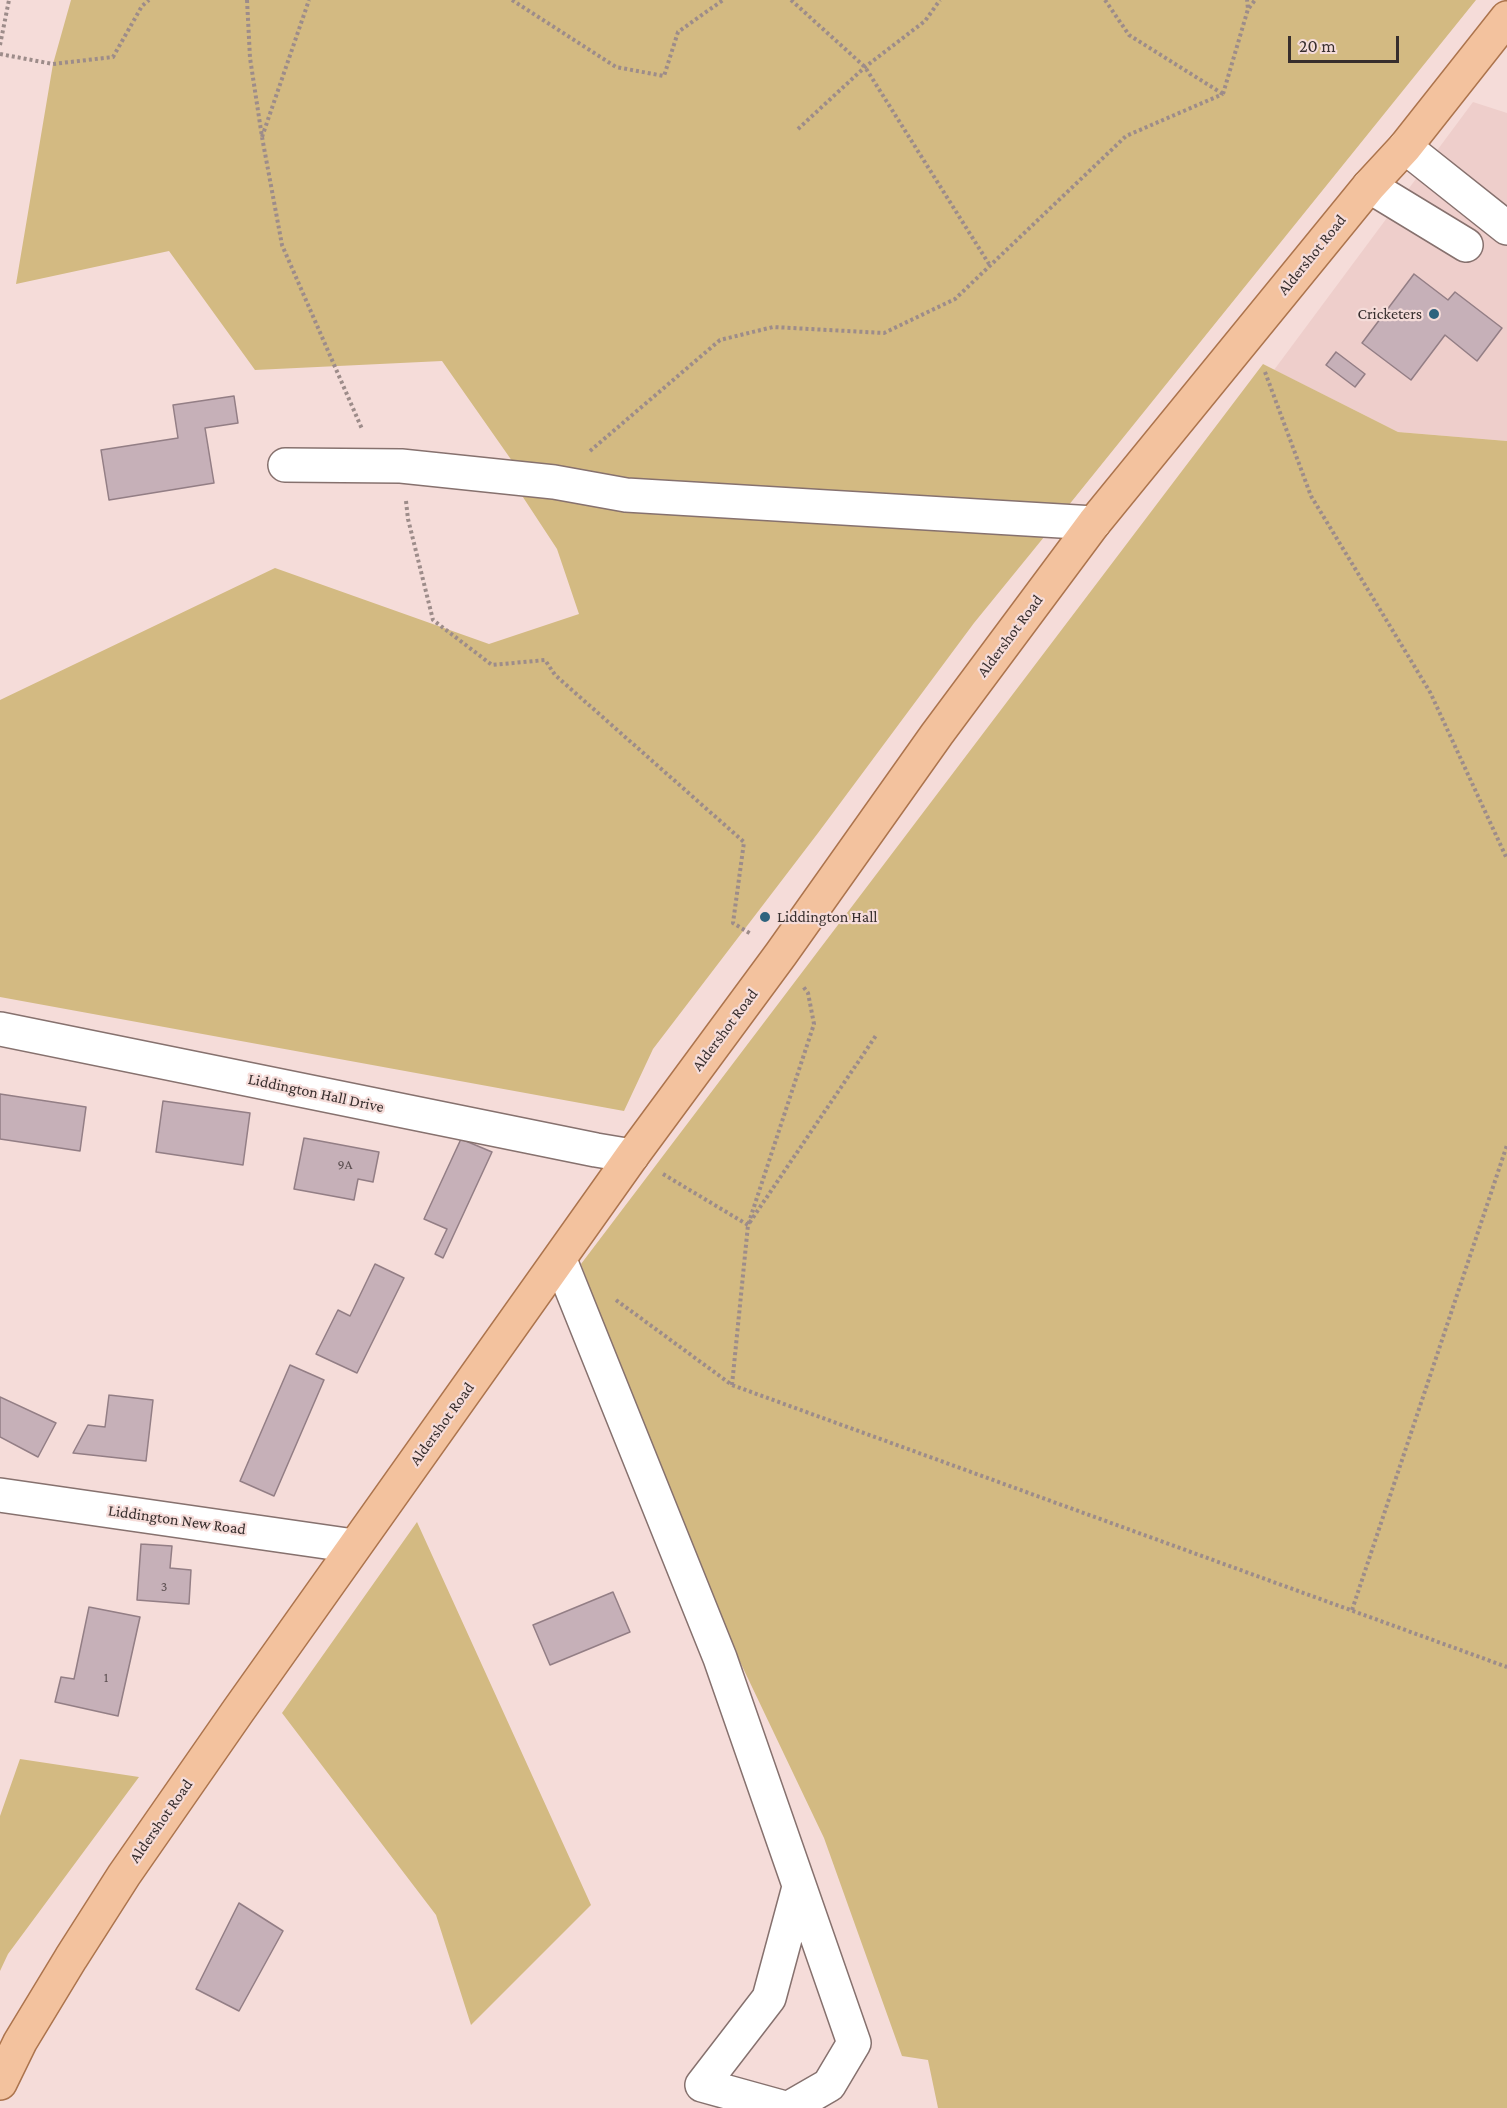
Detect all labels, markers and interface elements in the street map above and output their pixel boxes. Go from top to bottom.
scale bar [1291,24,1402,62]
text: 20 m [1299,36,1336,56]
street label: Aldershot Road [1274,211,1350,299]
place label: Cricketers [1357,304,1422,324]
marker: Cricketers [1427,307,1441,321]
street label: Aldershot Road [973,591,1047,681]
place label: Liddington Hall [777,907,878,927]
marker: Liddington Hall [758,910,772,924]
street label: Aldershot Road [688,985,762,1075]
street label: Liddington Hall Drive [246,1069,386,1117]
house number: 9A [338,1157,352,1173]
street label: Aldershot Road [405,1379,479,1469]
street label: Liddington New Road [107,1501,247,1539]
house number: 3 [161,1579,167,1595]
house number: 1 [104,1670,108,1686]
street label: Aldershot Road [125,1775,197,1867]

